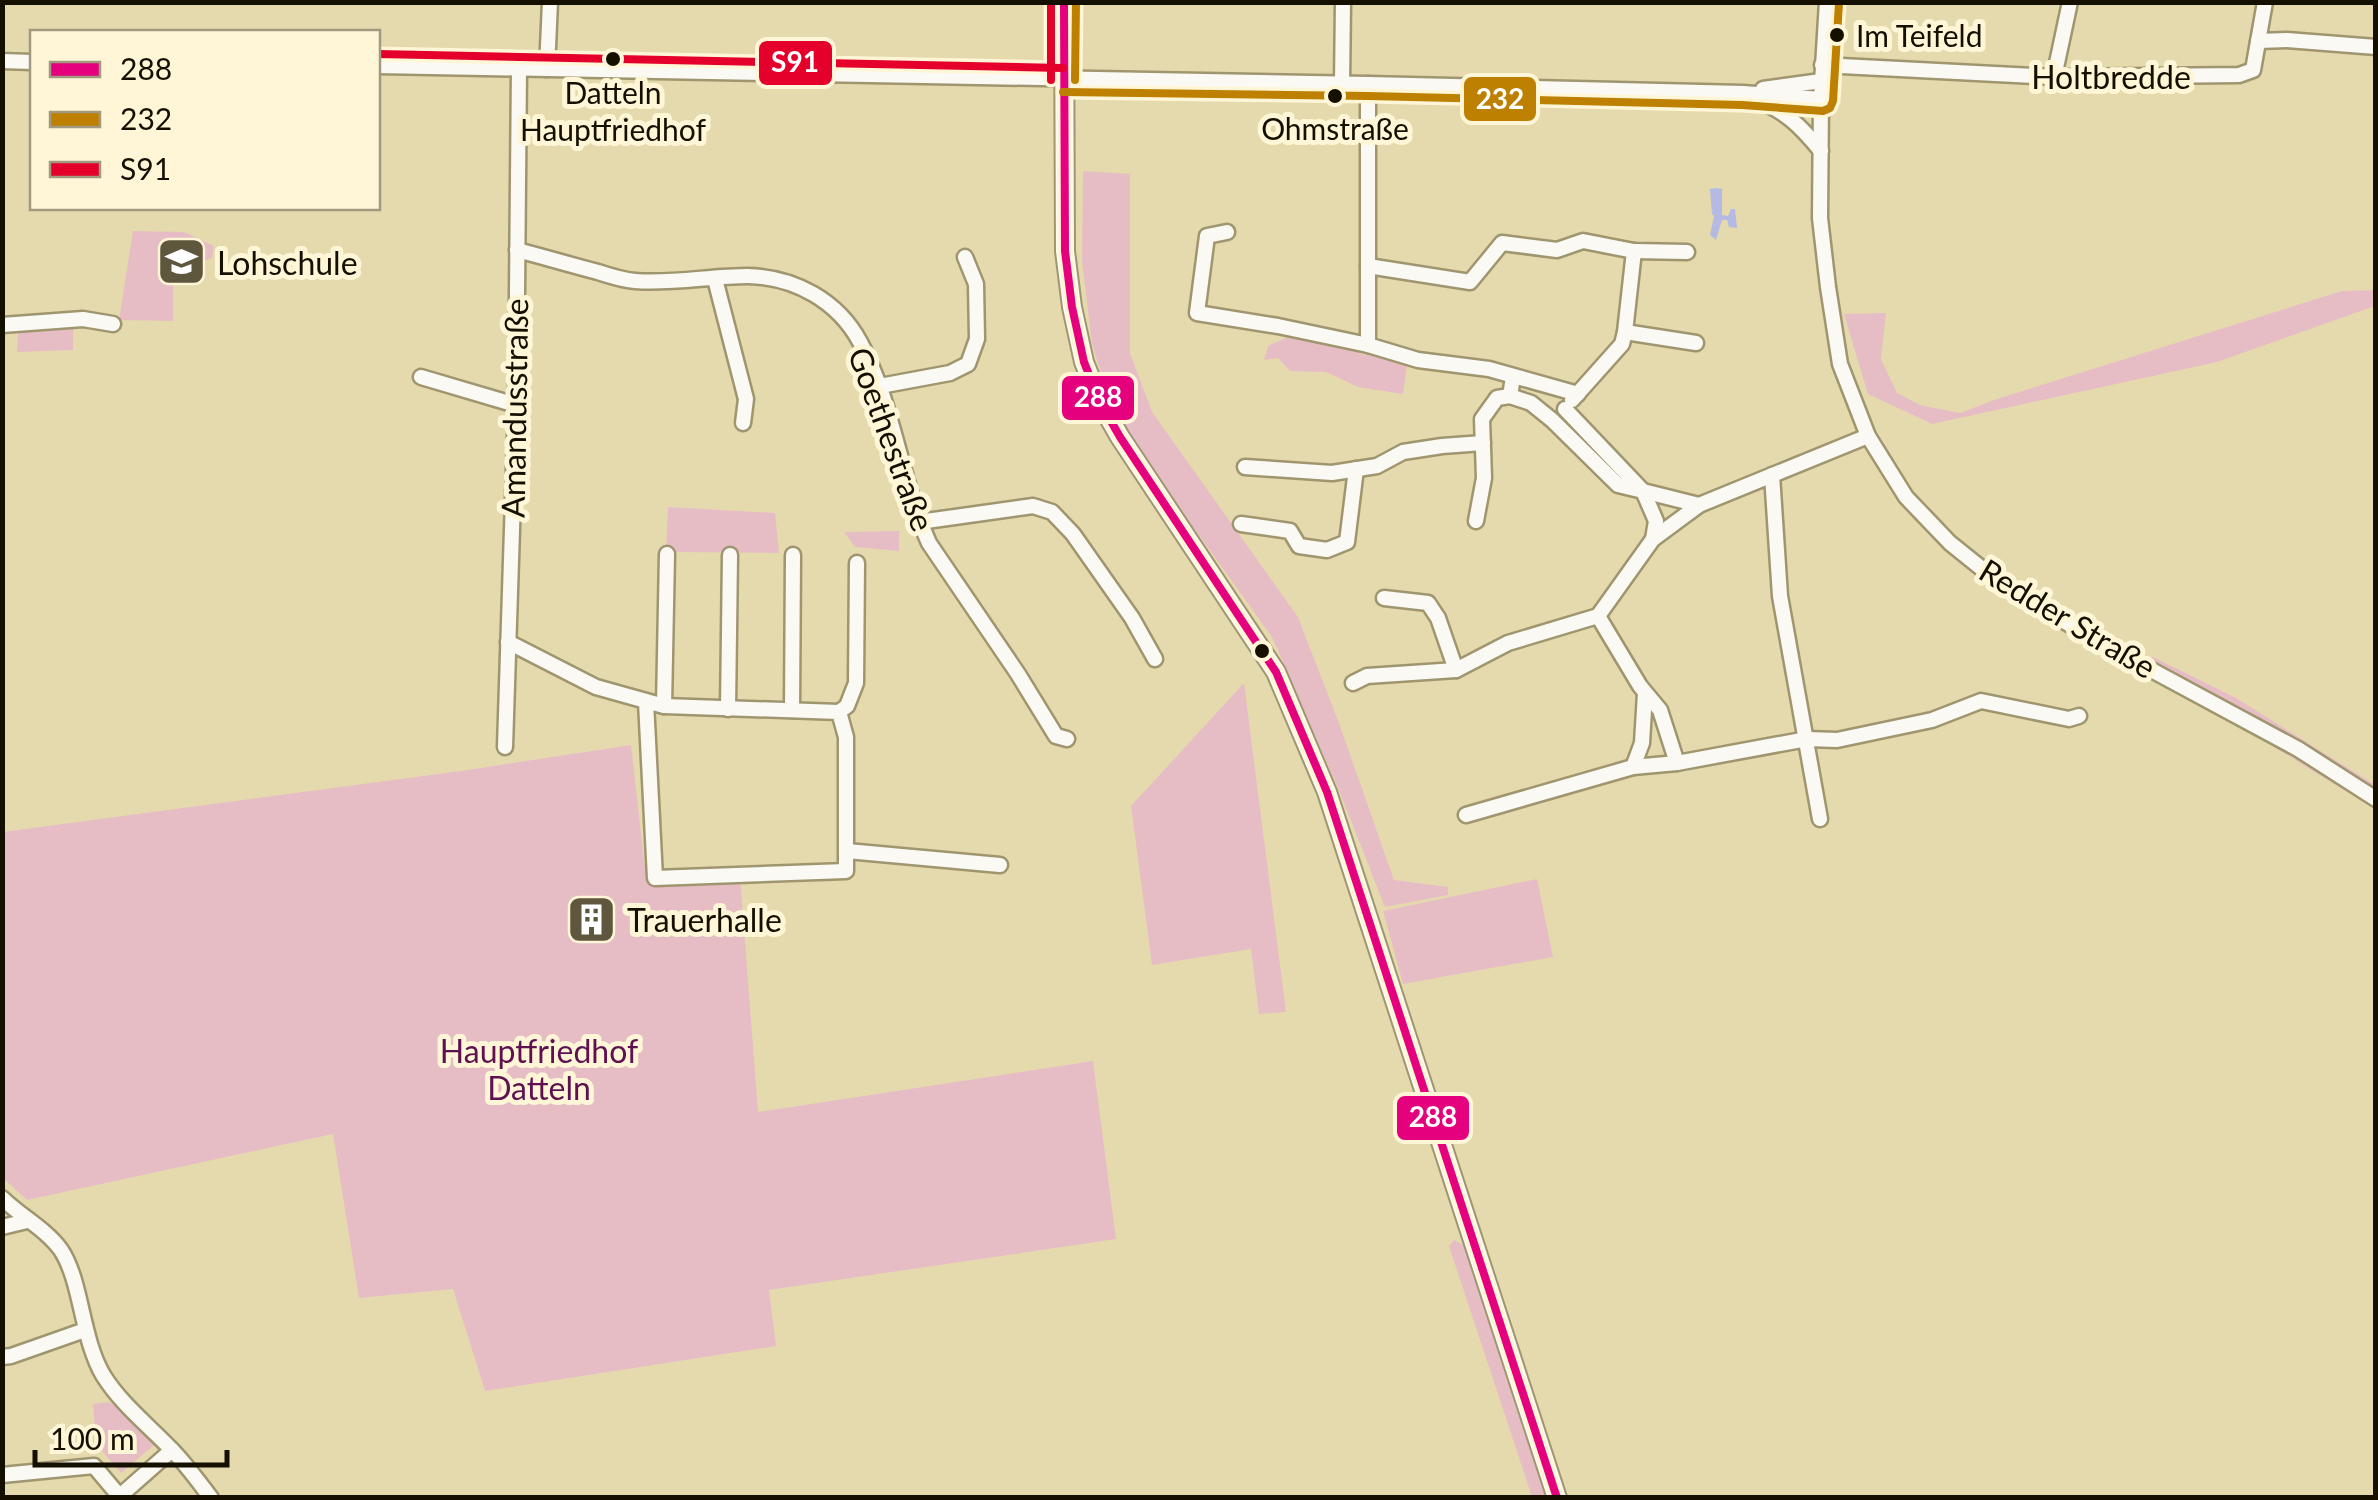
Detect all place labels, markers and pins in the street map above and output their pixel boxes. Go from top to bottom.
place label: Im Teifeld [1856,17,1982,53]
marker: Im Teifeld [1827,25,1847,45]
marker: Datteln Hauptfriedhof [603,49,623,69]
place label: Datteln Hauptfriedhof [520,74,706,147]
marker: Ohmstraße [1325,86,1345,106]
place label: Ohmstraße [1261,110,1409,146]
school or university icon: Lohschule [156,236,208,288]
place label: Lohschule [217,243,358,282]
unlabelled marker [1252,641,1272,661]
building icon: Trauerhalle [566,893,618,945]
place label: Trauerhalle [627,900,782,939]

